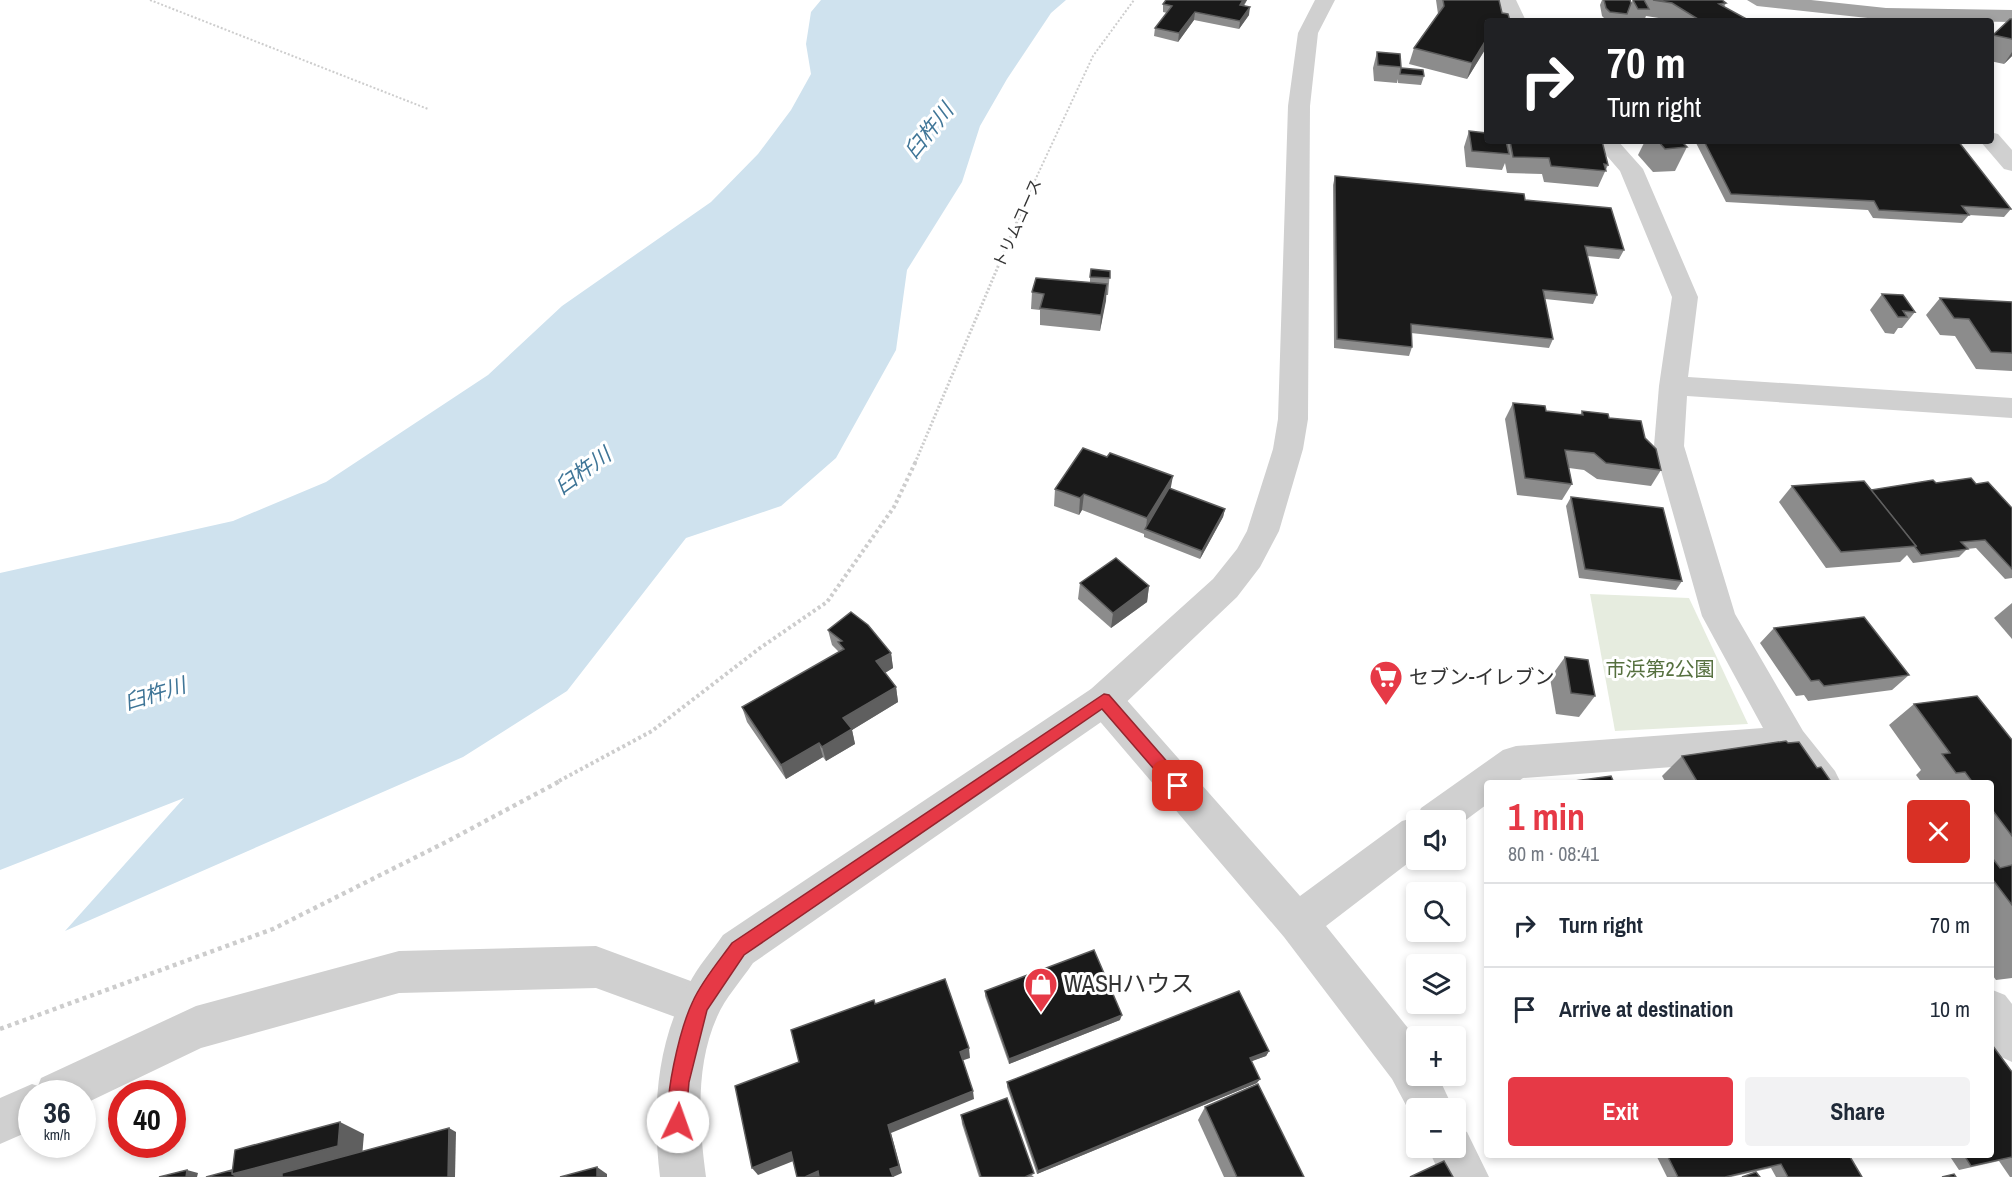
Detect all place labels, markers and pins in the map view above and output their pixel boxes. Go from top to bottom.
supermarket icon: セブン-イレブン [1368,659,1404,706]
place label: セブン-イレブン [1409,663,1554,690]
pin [1152,760,1203,811]
shop icon: WASHハウス [1023,966,1059,1013]
place label: WASHハウス [1064,967,1194,999]

